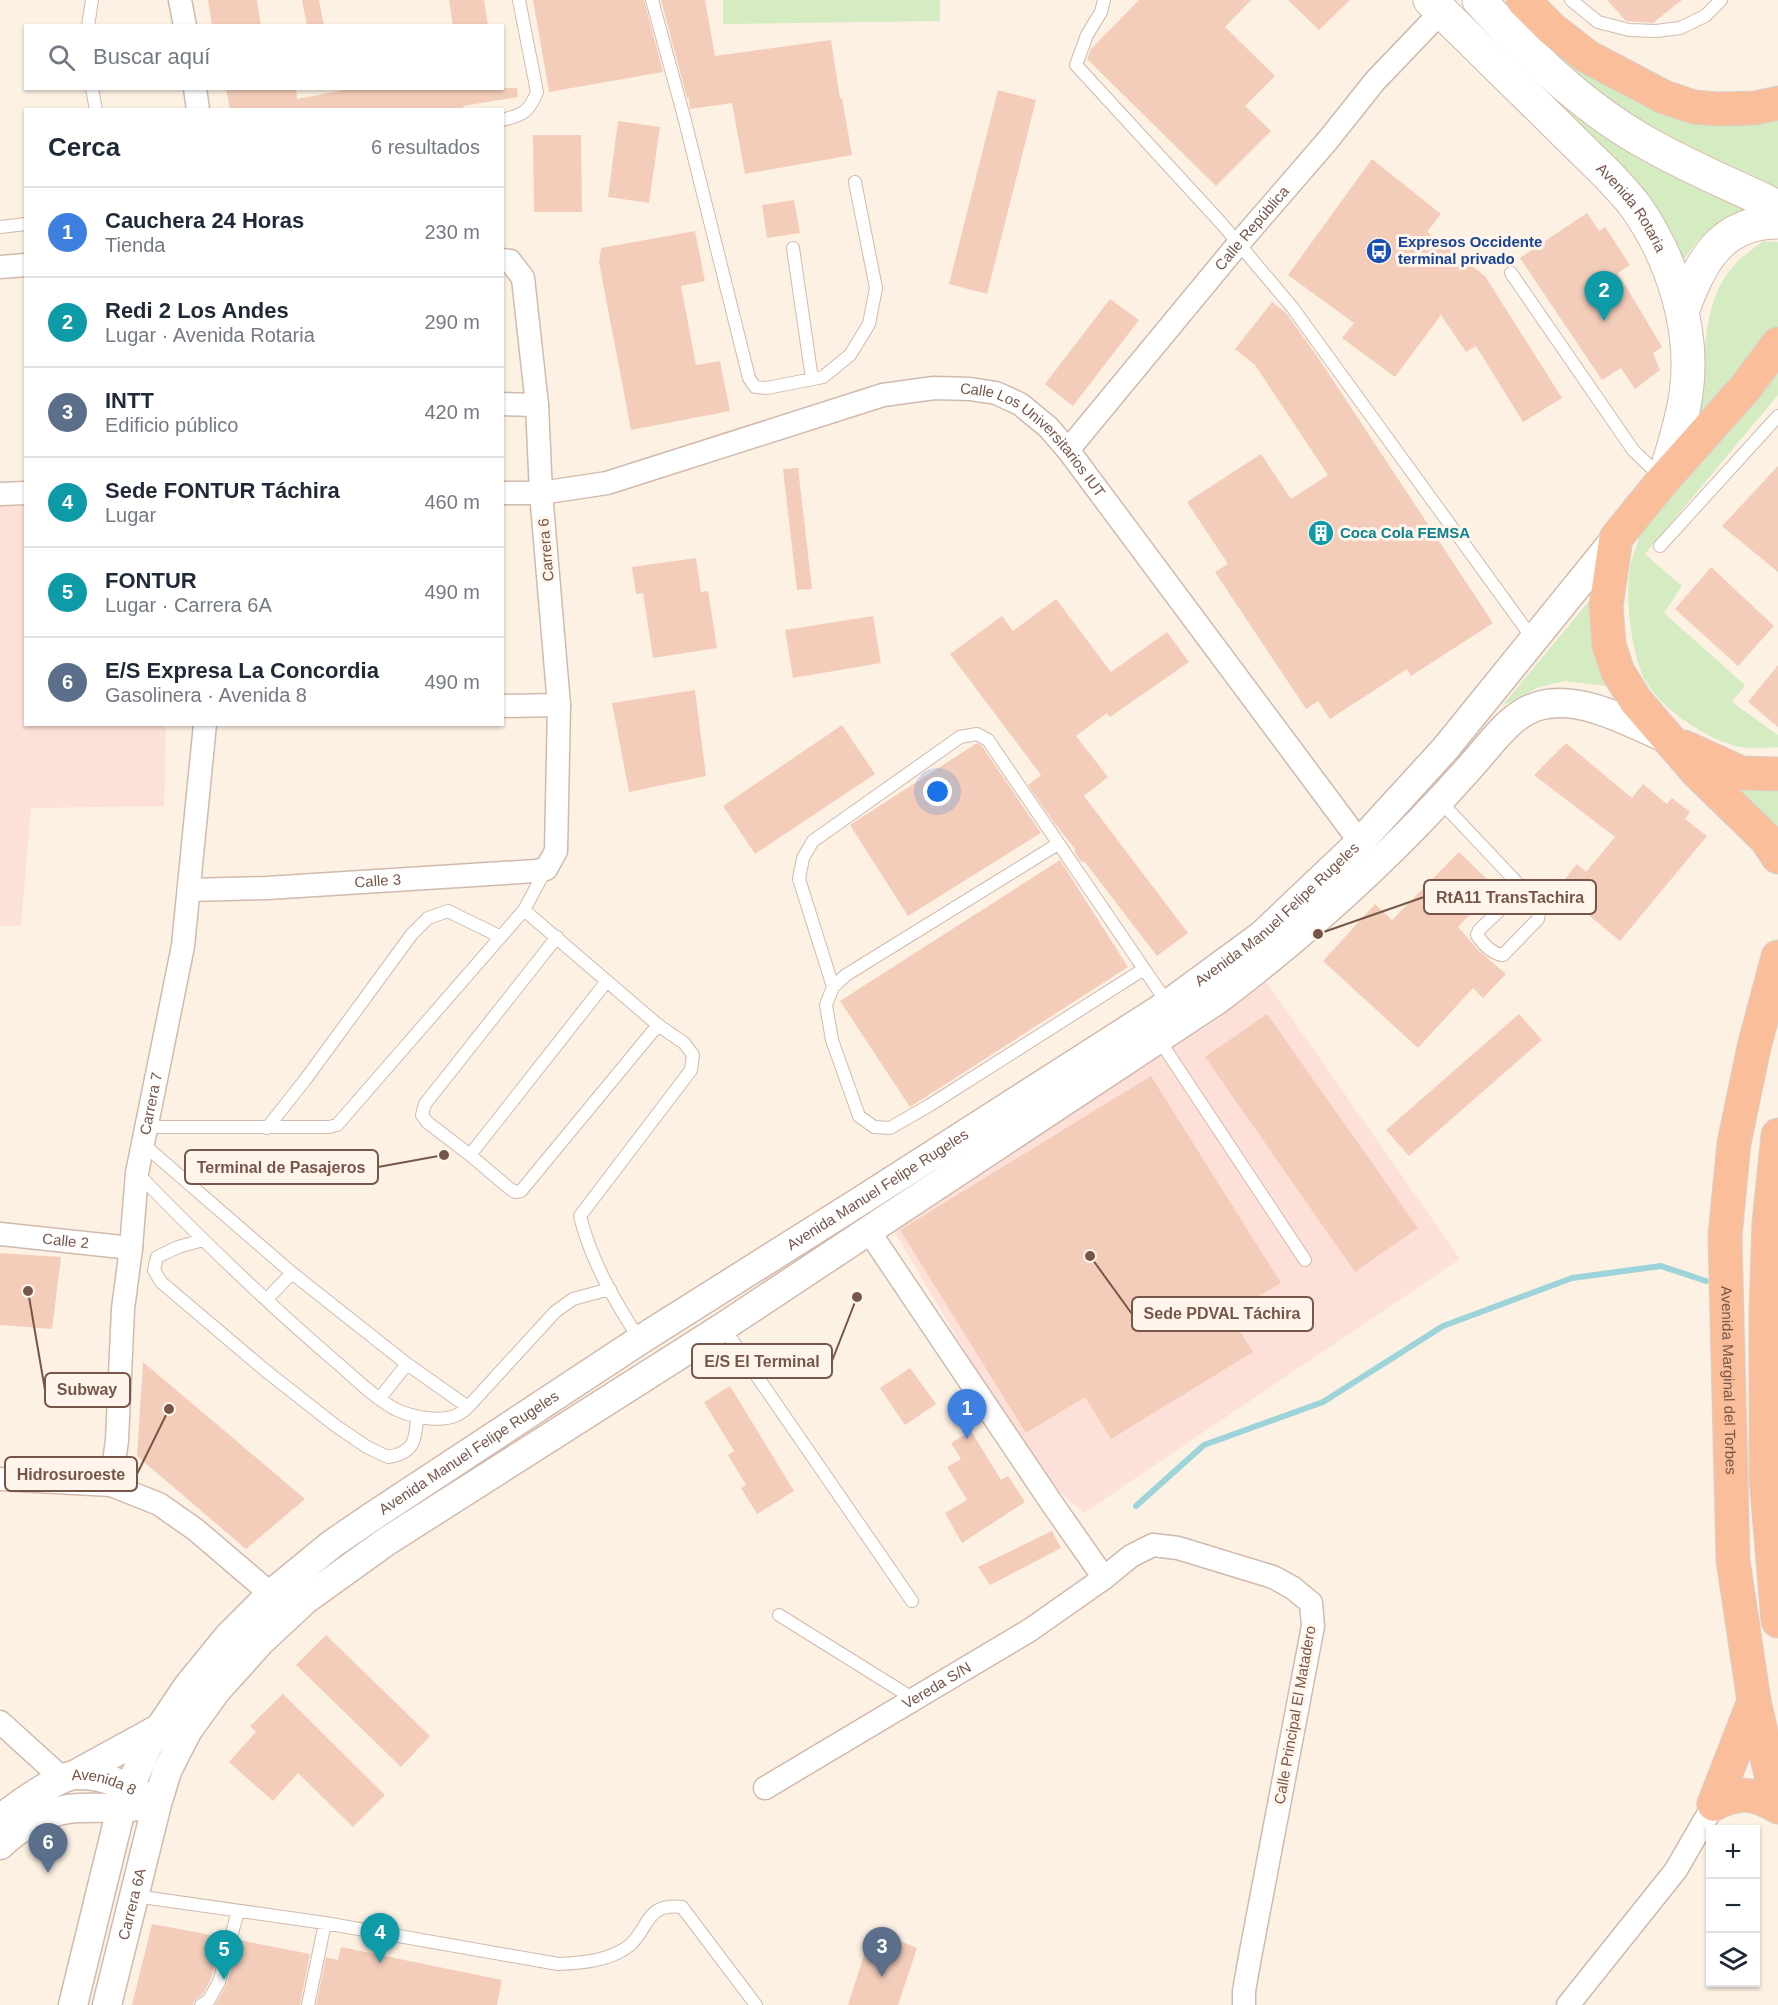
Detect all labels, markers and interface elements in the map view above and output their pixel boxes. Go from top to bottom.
search box [24,24,504,90]
icon: search [45,41,78,74]
text: Buscar aquí [93,44,210,69]
text: Cerca [48,132,120,162]
text: 6 resultados [371,136,480,158]
street label: Avenida Rotaria [1593,160,1670,255]
street label: Calle República [1211,182,1293,274]
text: Cauchera 24 Horas [105,208,304,233]
text: 1 [62,221,73,243]
text: 230 m [424,221,480,243]
place label: Expresos Occidente terminal privado [1398,233,1542,267]
text: Tienda [105,234,165,256]
bus stop icon: Expresos Occidente terminal privado [1364,236,1394,266]
pin: 2 [1584,272,1624,321]
text: Redi 2 Los Andes [105,298,289,323]
text: 2 [62,311,73,333]
text: 290 m [424,311,480,333]
text: Lugar · Avenida Rotaria [105,324,315,346]
street label: Calle Los Universitarios IUT [960,380,1109,500]
text: INTT [105,388,154,413]
text: 3 [62,401,73,423]
text: 420 m [424,401,480,423]
text: Edificio público [105,414,238,436]
text: Sede FONTUR Táchira [105,478,340,503]
text: 4 [62,491,73,513]
text: 460 m [424,491,480,513]
text: Lugar [105,504,156,526]
street label: Carrera 6 [534,518,557,582]
building icon: Coca Cola FEMSA [1306,518,1336,548]
place label: Coca Cola FEMSA [1340,524,1470,541]
text: FONTUR [105,568,197,593]
text: 5 [62,581,73,603]
text: 490 m [424,581,480,603]
text: Lugar · Carrera 6A [105,594,272,616]
text: E/S Expresa La Concordia [105,658,379,683]
text: 6 [62,671,73,693]
text: 490 m [424,671,480,693]
text: Gasolinera · Avenida 8 [105,684,307,706]
your location [923,777,952,806]
street label: Avenida Manuel Felipe Rugeles [1191,839,1362,989]
street label: Calle 3 [354,871,402,890]
callout: RtA11 TransTachira [1424,880,1596,914]
text: RtA11 TransTachira [1436,889,1584,906]
street label: Carrera 7 [136,1071,165,1136]
street label: Avenida Manuel Felipe Rugeles [783,1125,971,1253]
callout: Terminal de Pasajeros [185,1150,378,1184]
text: Terminal de Pasajeros [197,1159,365,1176]
street label: Calle 2 [42,1230,90,1251]
street label: Avenida Marginal del Torbes [1718,1286,1740,1475]
callout: Sede PDVAL Táchira [1132,1297,1313,1331]
text: Sede PDVAL Táchira [1144,1305,1301,1322]
callout: E/S El Terminal [692,1344,832,1378]
text: E/S El Terminal [704,1353,820,1370]
callout: Subway [45,1373,130,1407]
text: Subway [57,1381,117,1398]
street label: Avenida Manuel Felipe Rugeles [376,1387,562,1518]
pin: 1 [948,1390,986,1439]
callout: Hidrosuroeste [5,1457,137,1491]
text: Hidrosuroeste [17,1466,125,1483]
street label: Calle Principal El Matadero [1270,1624,1319,1805]
street label: Vereda S/N [899,1658,974,1712]
street label: Avenida 8 [71,1766,139,1798]
pin: 6 [28,1824,68,1873]
map controls [1706,1825,1760,1987]
button: + [1706,1825,1760,1879]
street label: Carrera 6A [115,1866,149,1942]
button: − [1706,1879,1760,1933]
pin: 4 [360,1914,400,1963]
pin: 3 [862,1928,902,1977]
pin: 5 [204,1930,244,1980]
button: layers [1706,1933,1760,1987]

